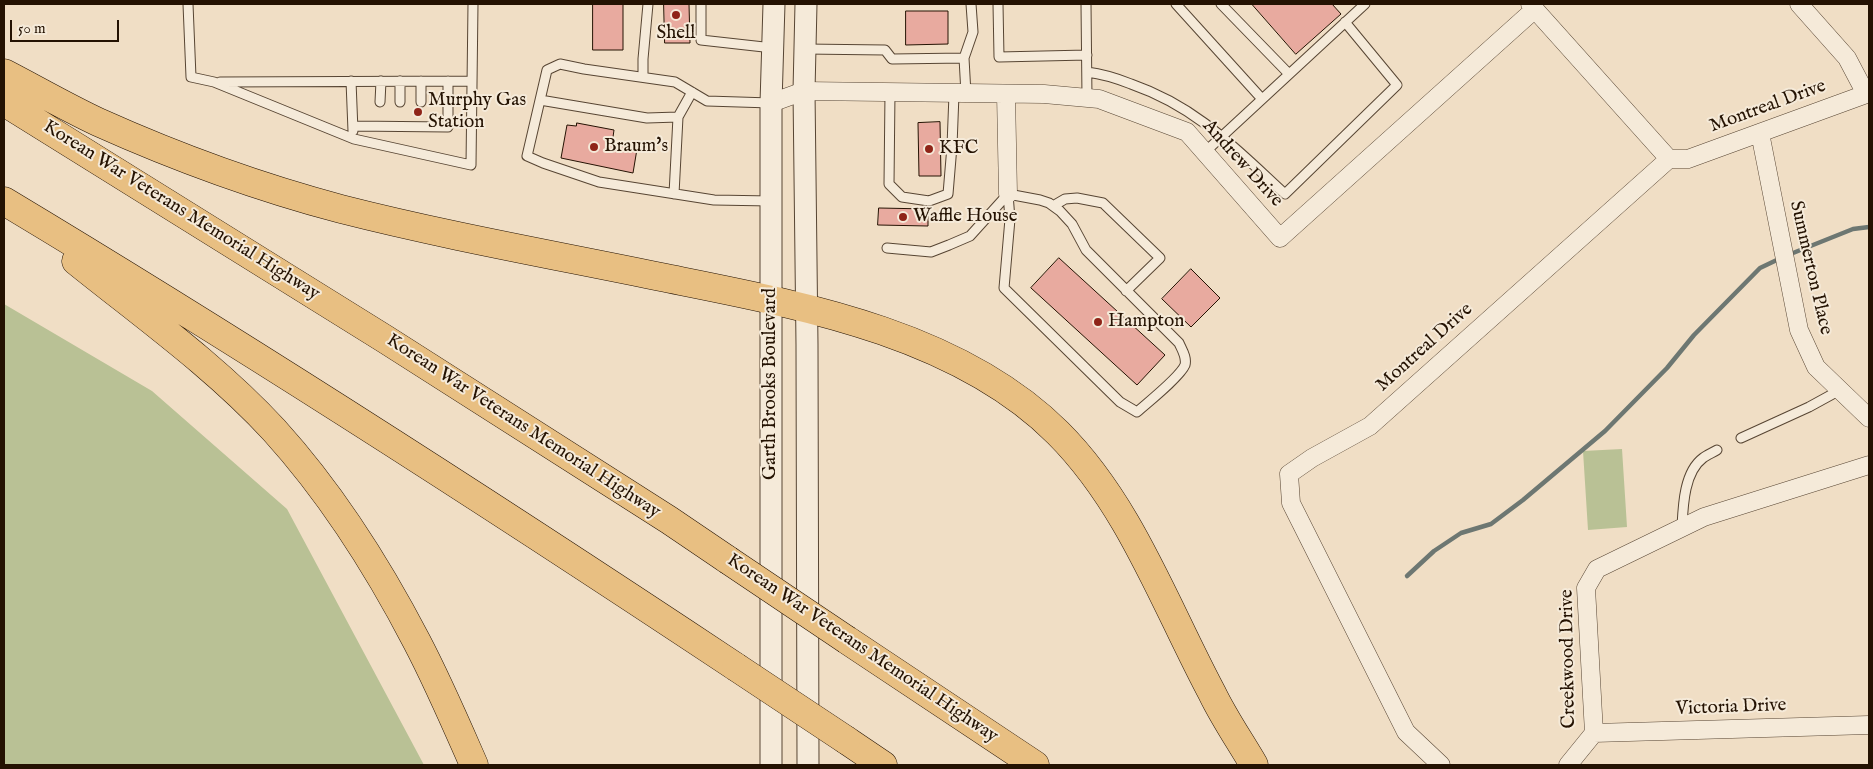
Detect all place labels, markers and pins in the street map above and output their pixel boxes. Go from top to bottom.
marker: Shell [670,9,682,21]
place label: Shell [657,23,695,45]
place label: Murphy Gas Station [428,90,526,134]
marker: Murphy Gas Station [412,106,424,118]
place label: Braum's [604,136,668,158]
place label: KFC [939,138,978,160]
marker: Braum's [588,141,600,153]
marker: KFC [923,143,935,155]
place label: Waffle House [913,206,1017,228]
marker: Waffle House [897,211,909,223]
place label: Hampton [1108,311,1184,333]
marker: Hampton [1092,316,1104,328]

